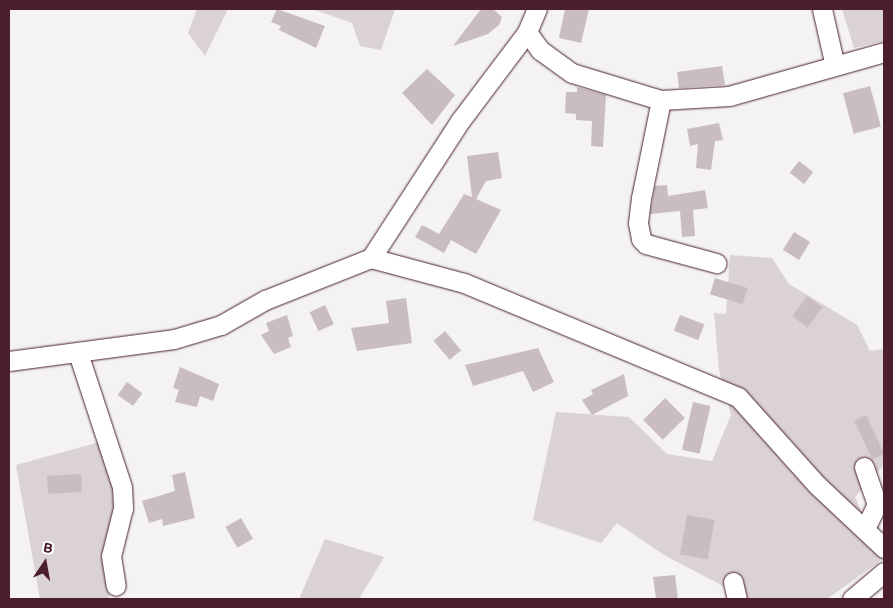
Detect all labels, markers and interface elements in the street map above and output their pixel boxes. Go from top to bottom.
north arrow [20,538,70,588]
text: B [42,539,54,557]

